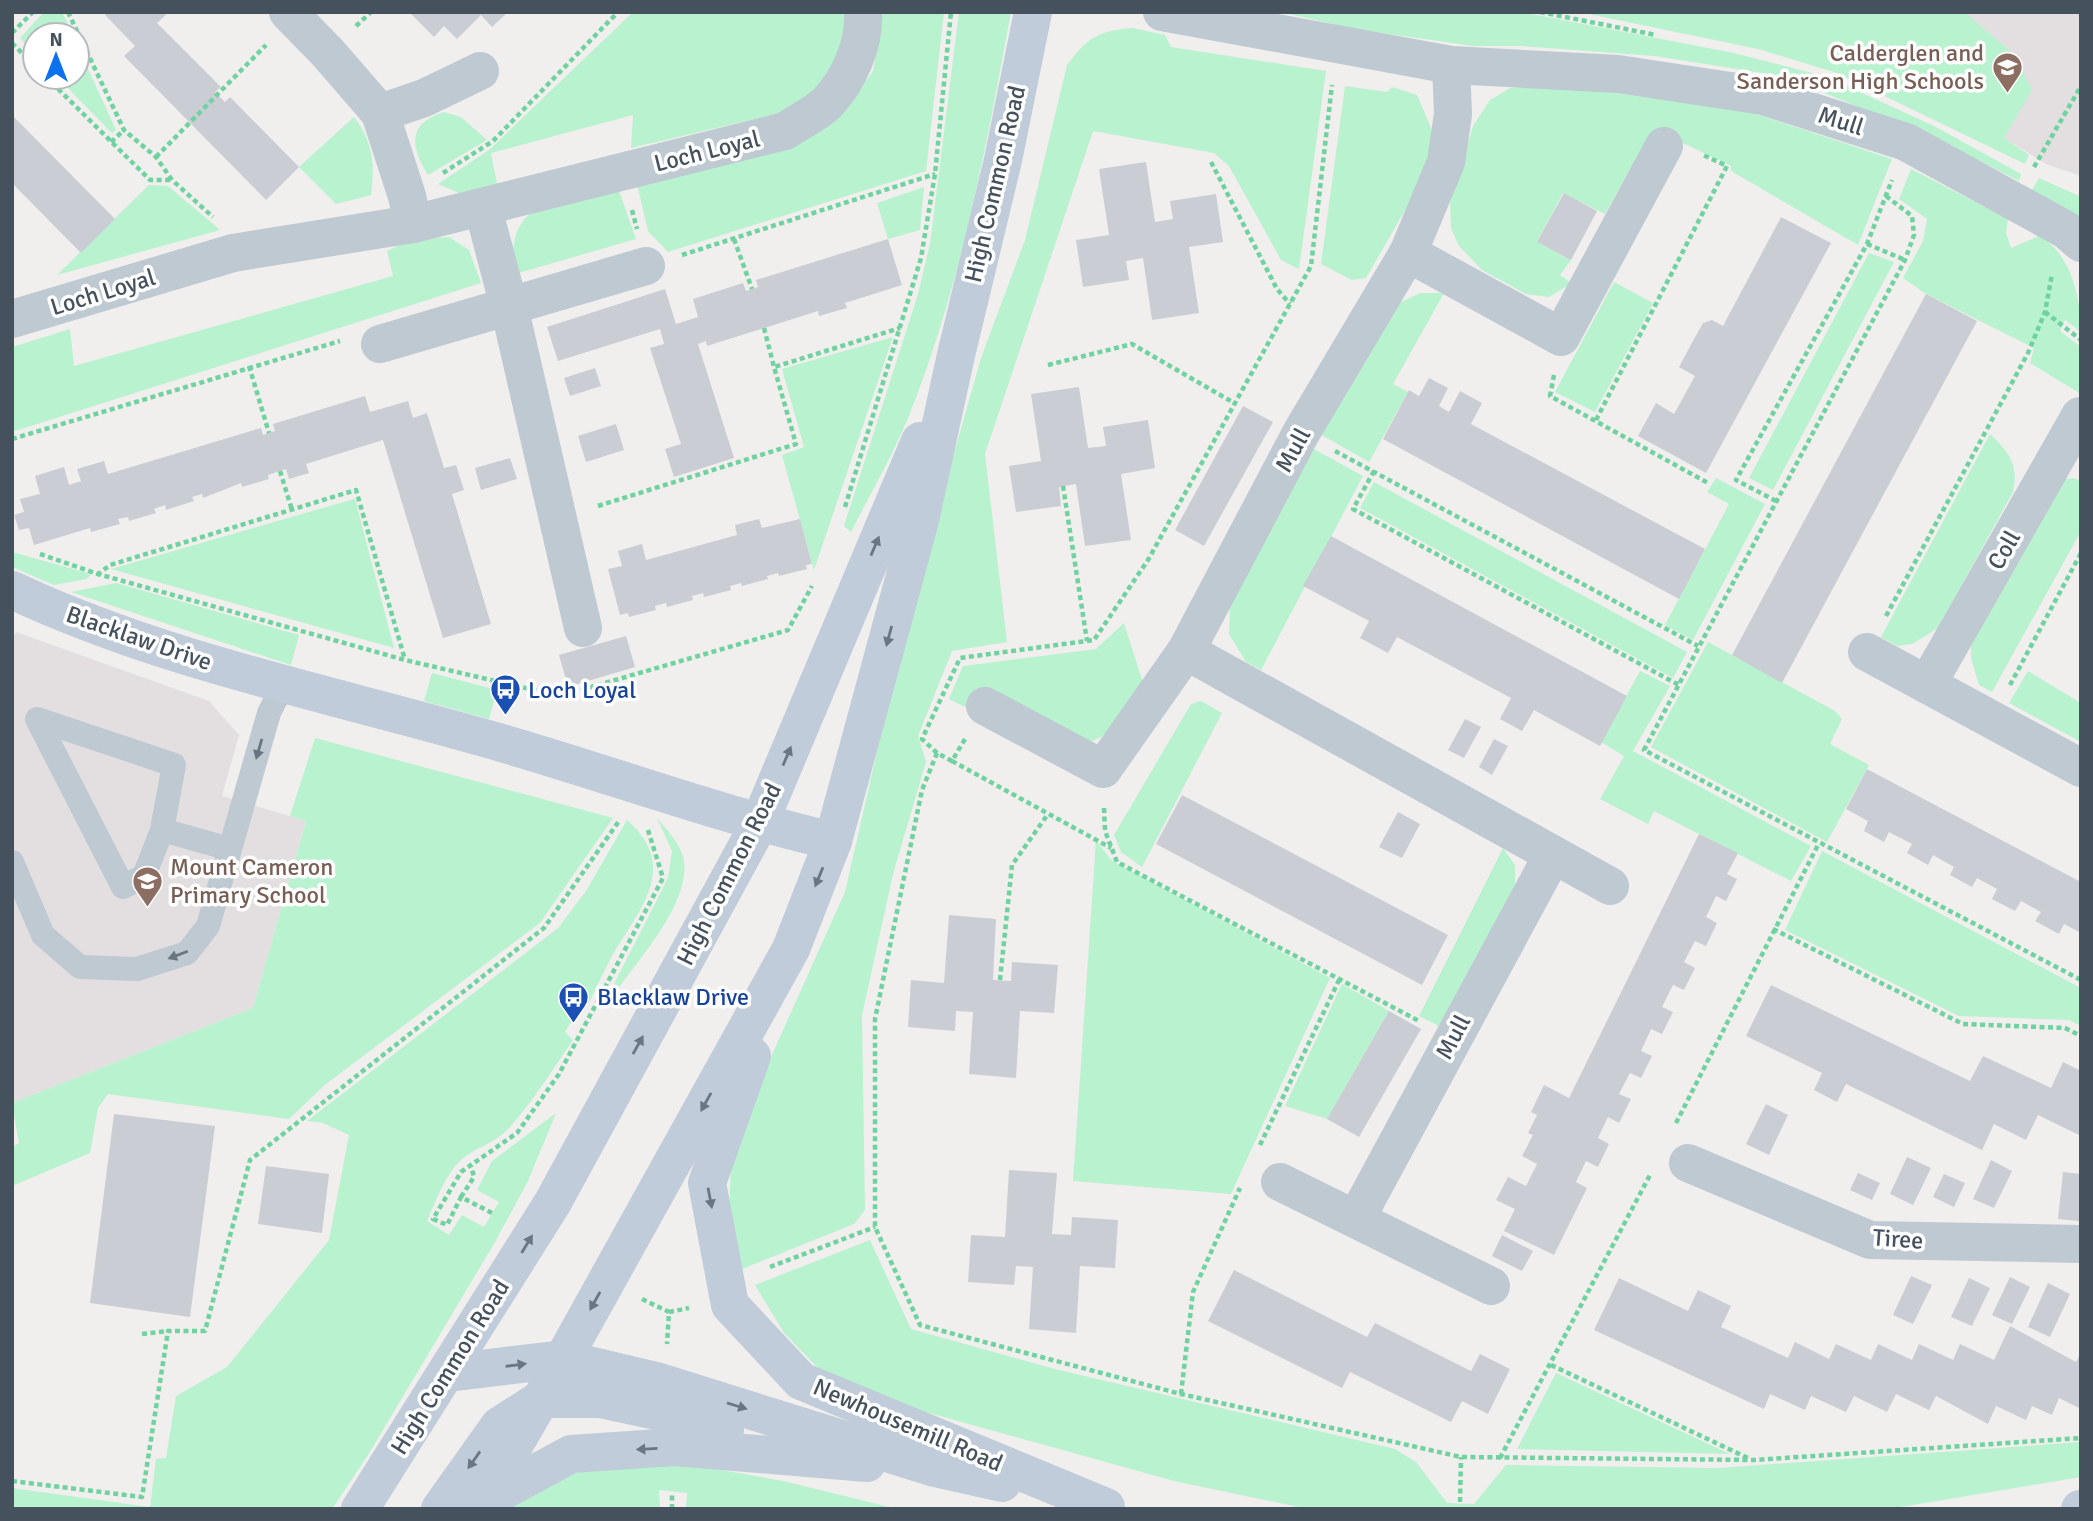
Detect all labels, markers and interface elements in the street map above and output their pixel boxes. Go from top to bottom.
north arrow [21,21,91,91]
text: N [49,28,63,52]
place label: Calderglen and Sanderson High Schools [1737,38,1984,96]
school or university icon: Calderglen and Sanderson High Schools [1990,50,2024,94]
street label: High Common Road [958,83,1032,285]
street label: Mull [1814,100,1868,142]
street label: Loch Loyal [651,123,763,179]
street label: Loch Loyal [47,262,159,322]
street label: Mull [1269,422,1317,478]
street label: Coll [1981,525,2027,575]
one-way arrow [870,536,881,557]
street label: Blacklaw Drive [62,599,216,677]
one-way arrow [883,625,894,647]
bus stop icon: Loch Loyal [488,673,522,717]
place label: Loch Loyal [528,675,636,705]
one-way arrow [253,739,263,760]
one-way arrow [782,746,793,767]
street label: High Common Road [670,778,788,970]
place label: Mount Cameron Primary School [170,852,333,910]
school or university icon: Mount Cameron Primary School [130,864,164,908]
one-way arrow [813,867,824,888]
one-way arrow [167,949,188,960]
bus stop icon: Blacklaw Drive [557,980,591,1024]
place label: Blacklaw Drive [597,982,749,1012]
street label: Mull [1429,1009,1477,1065]
one-way arrow [632,1036,644,1055]
one-way arrow [700,1092,712,1112]
one-way arrow [705,1187,716,1209]
street label: Tiree [1872,1222,1924,1256]
one-way arrow [521,1234,534,1253]
street label: High Common Road [384,1274,516,1460]
one-way arrow [589,1291,601,1311]
one-way arrow [505,1359,527,1370]
street label: Newhousemill Road [809,1372,1007,1478]
one-way arrow [726,1401,747,1411]
one-way arrow [636,1444,658,1455]
one-way arrow [467,1451,481,1469]

